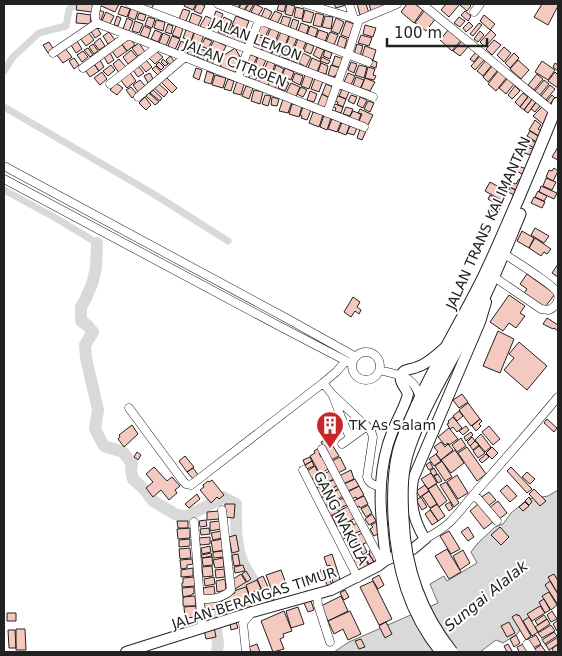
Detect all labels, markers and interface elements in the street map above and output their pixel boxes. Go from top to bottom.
street label: JALAN LEMON [207,14,304,64]
scale bar [387,15,487,47]
text: 100 m [394,24,442,42]
street label: JALAN CITROEN [181,36,289,90]
street label: JALAN TRANS KALIMANTAN [442,134,533,313]
building icon: TK As Salam [315,410,345,449]
place label: TK As Salam [348,417,436,433]
street label: GANG NAKULA [310,468,372,568]
water label: Sungai Alalak [441,556,532,635]
street label: JALAN BERANGAS TIMUR [169,564,339,633]

